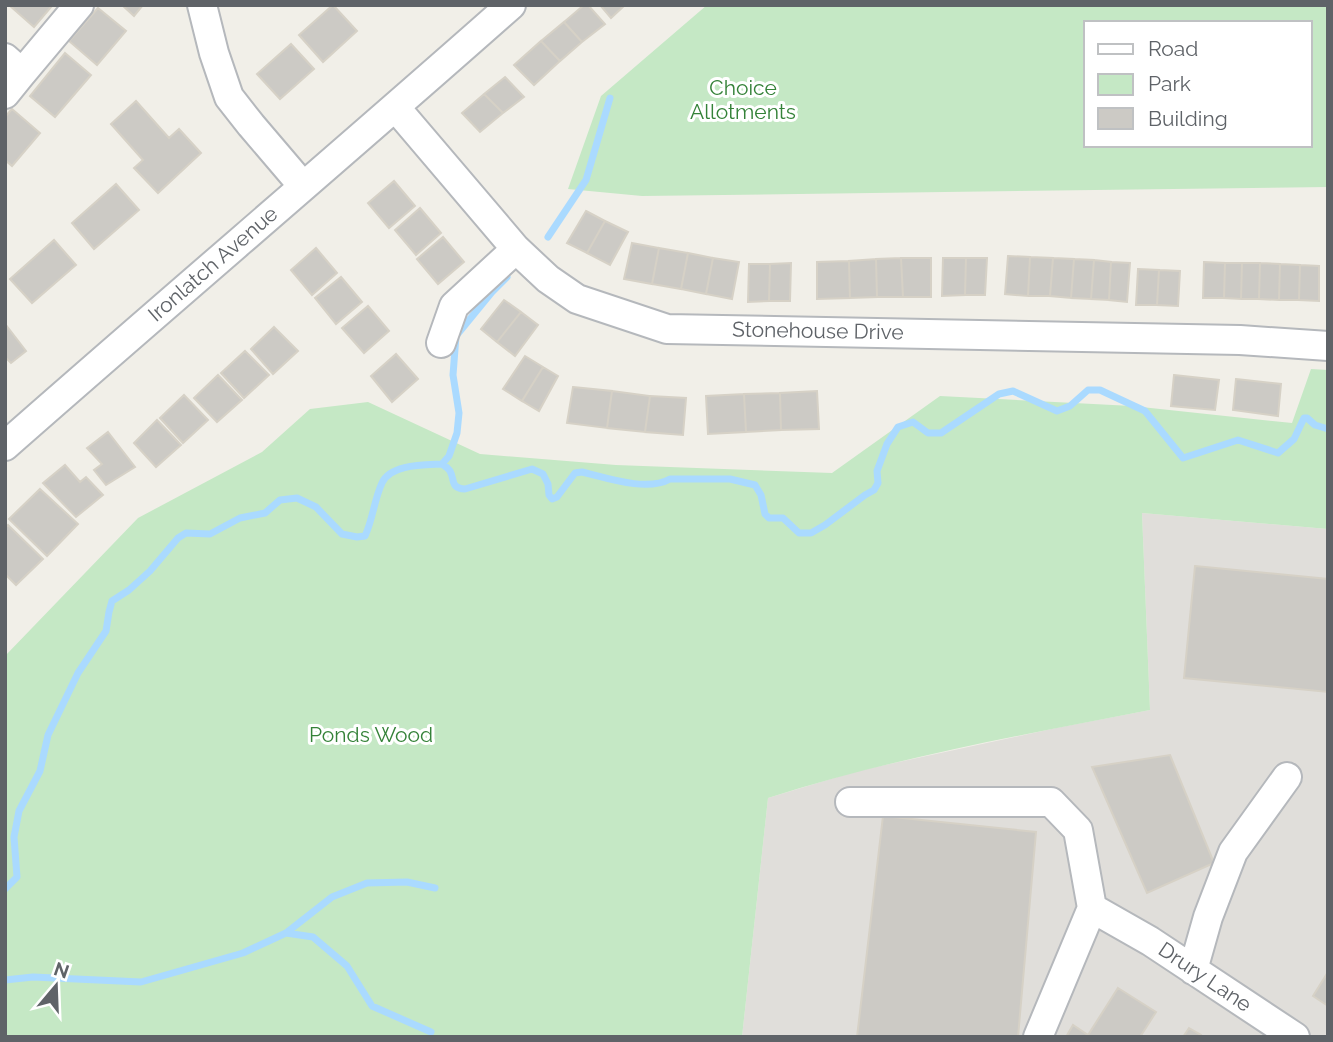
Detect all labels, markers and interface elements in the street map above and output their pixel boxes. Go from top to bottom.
legend [1084,21,1312,147]
text: Road [1148,36,1198,61]
text: Park [1148,71,1191,96]
park label: Choice Allotments [690,75,796,124]
text: Building [1148,106,1228,131]
street label: Ironlatch Avenue [143,201,282,327]
street label: Stonehouse Drive [732,317,904,344]
park label: Ponds Wood [309,722,433,747]
street label: Drury Lane [1154,936,1256,1017]
north arrow [21,951,91,1021]
text: N [51,957,72,983]

